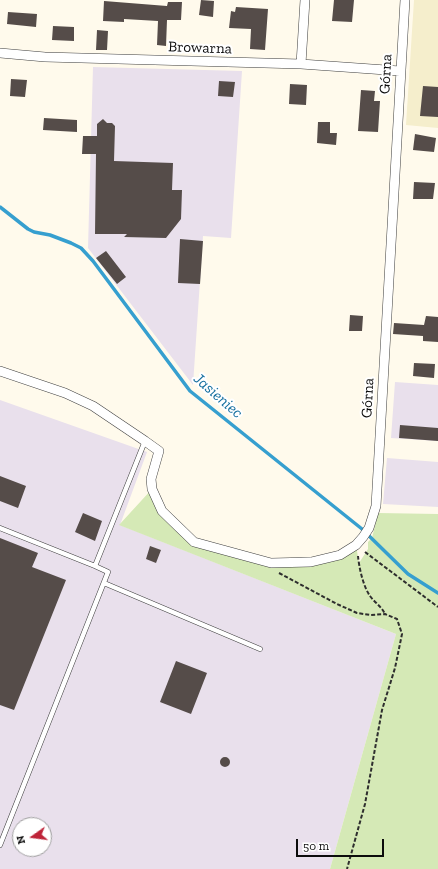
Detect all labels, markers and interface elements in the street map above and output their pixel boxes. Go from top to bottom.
street label: Browarna [168,38,232,58]
street label: Górna [376,53,396,95]
water label: Jasieniec [189,369,247,423]
street label: Górna [358,377,378,419]
north arrow [12,817,52,857]
scale bar [298,831,386,857]
text: N [14,834,28,845]
text: 50 m [303,839,329,853]

